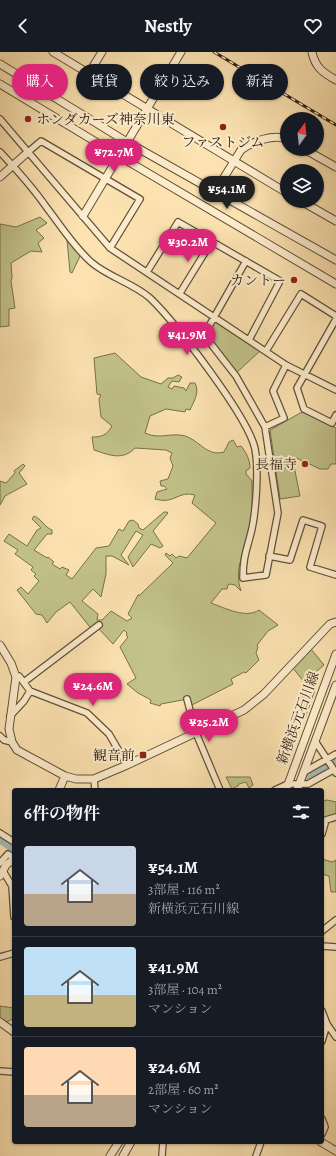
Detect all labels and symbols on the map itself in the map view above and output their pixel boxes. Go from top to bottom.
place label: ホンダカーズ神奈川東 [36,110,175,129]
north arrow [280,112,324,156]
marker: ホンダカーズ神奈川東 [23,114,33,124]
marker: ファストジム [218,122,228,132]
place label: ファストジム [181,133,265,152]
pin: ¥72.7M [81,139,147,173]
pin: ¥54.1M [194,176,260,210]
pin: ¥30.2M [155,229,221,263]
place label: カントー [230,271,286,290]
marker: カントー [289,275,299,285]
pin: ¥41.9M [154,322,220,356]
place label: 長福寺 [255,455,297,474]
marker: 長福寺 [300,459,310,469]
street label: 新横浜元石川線 [272,669,324,767]
pin: ¥24.6M [60,673,126,707]
pin: ¥25.2M [176,709,242,743]
place label: 観音前 [93,746,135,765]
marker: 観音前 [138,750,148,760]

